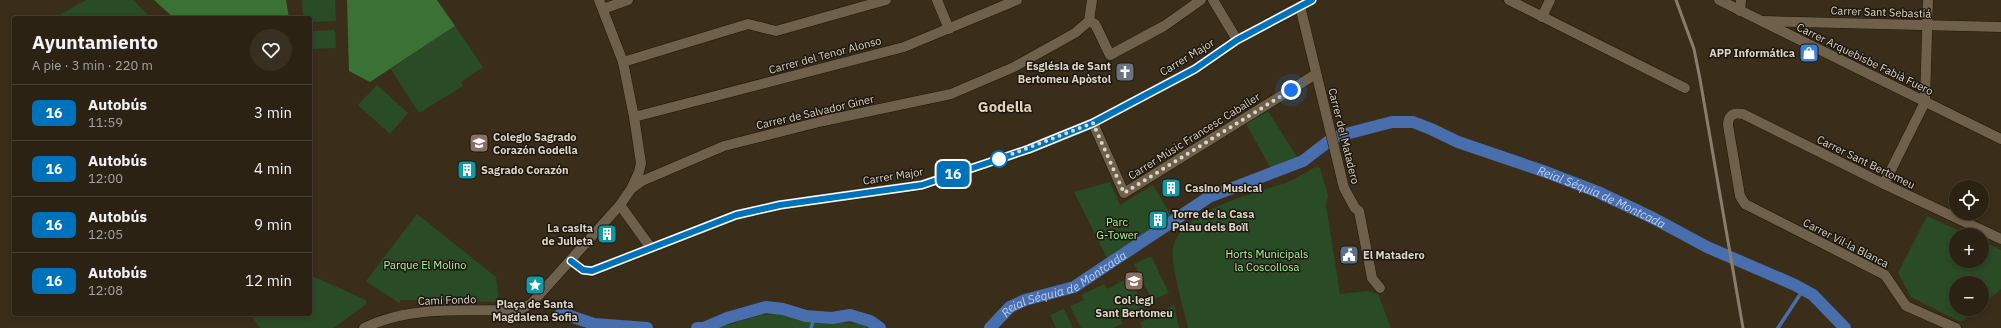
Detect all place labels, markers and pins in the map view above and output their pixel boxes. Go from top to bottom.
shop icon: APP Informática [1798,42,1820,64]
place label: APP Informática [1709,46,1795,60]
place label: Església de Sant Bertomeu Apòstol [1018,59,1112,86]
church icon: Església de Sant Bertomeu Apòstol [1114,61,1136,83]
place label: Colegio Sagrado Corazón Godella [493,130,578,157]
school or university icon: Colegio Sagrado Corazón Godella [468,132,490,154]
unlabelled marker [990,150,1008,168]
building icon: Sagrado Corazón [456,159,478,181]
place label: Sagrado Corazón [481,163,568,177]
building icon: Casino Musical [1160,177,1182,199]
place label: Casino Musical [1185,181,1263,195]
place label: Torre de la Casa Palau dels Boïl [1172,207,1254,234]
building icon: Torre de la Casa Palau dels Boïl [1147,209,1169,231]
place label: La casita de Julieta [542,221,593,248]
building icon: La casita de Julieta [596,223,618,245]
public building icon: El Matadero [1338,244,1360,266]
place label: El Matadero [1363,248,1425,262]
school or university icon: Col·legi Sant Bertomeu [1123,270,1145,292]
place icon: Plaça de Santa Magdalena Sofia [524,274,546,296]
place label: Col·legi Sant Bertomeu [1095,293,1173,320]
place label: Plaça de Santa Magdalena Sofia [492,297,578,324]

